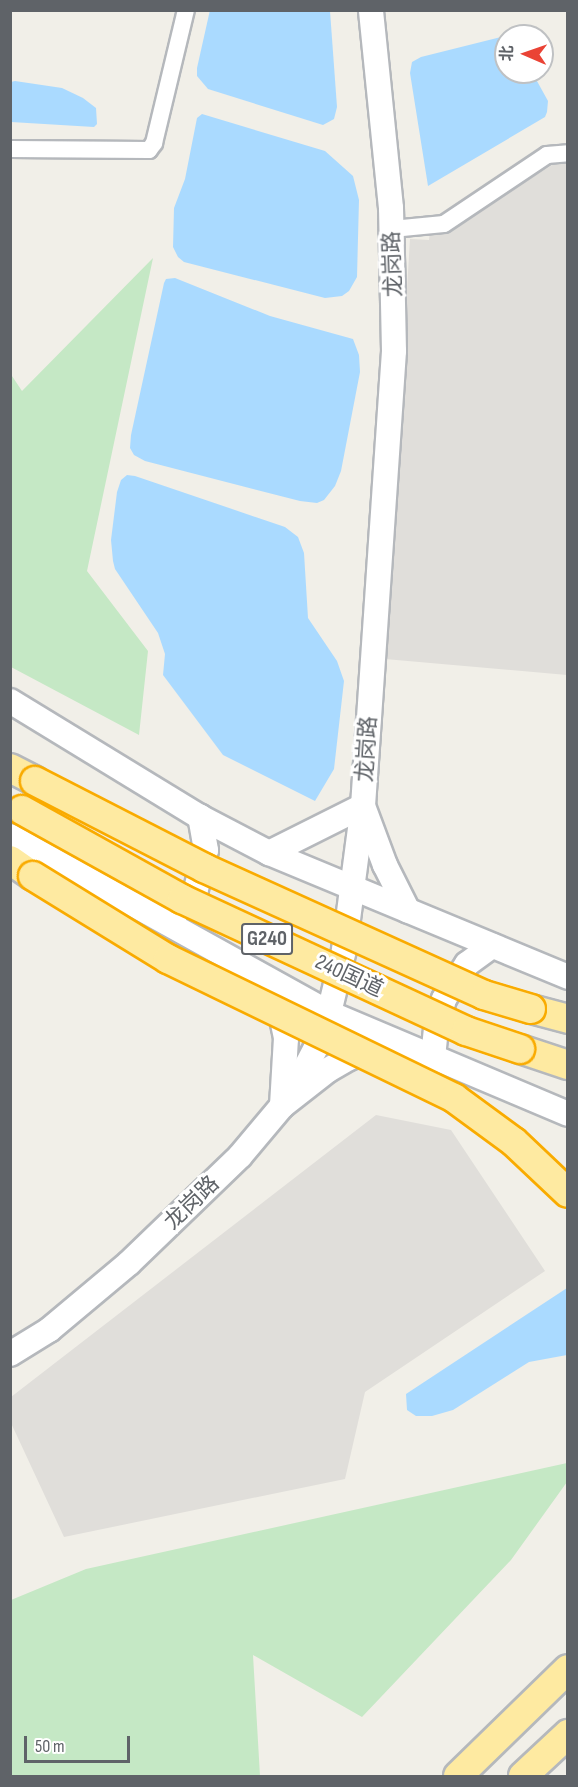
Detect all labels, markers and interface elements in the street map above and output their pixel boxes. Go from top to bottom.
north arrow [494,24,554,84]
text: 北 [498,45,517,62]
street label: 龙岗路 [379,231,407,297]
street label: 龙岗路 [352,715,382,783]
road number: G240 [240,921,294,957]
street label: 240国道 [311,949,387,1003]
street label: 龙岗路 [159,1171,225,1235]
scale bar [27,1724,134,1762]
text: 50 m [35,1736,65,1757]

